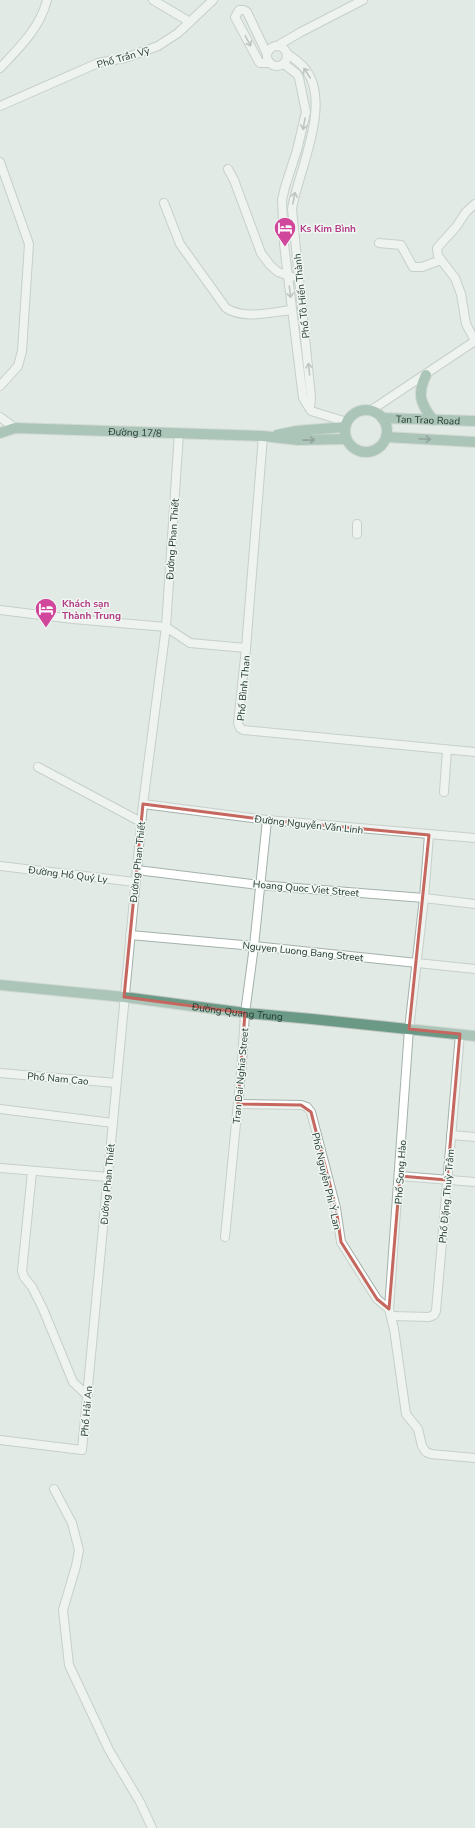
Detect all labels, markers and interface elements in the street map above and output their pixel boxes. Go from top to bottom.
one-way arrow [244,35,252,47]
street label: Phố Trần Vỹ [95,44,152,72]
one-way arrow [303,68,311,79]
one-way arrow [299,117,307,130]
one-way arrow [290,192,298,205]
hotel icon: Ks Kim Bình [272,215,298,248]
place label: Ks Kim Bình [300,222,356,236]
street label: Phố Tô Hiến Thành [291,253,313,339]
one-way arrow [286,285,294,298]
one-way arrow [305,363,312,376]
street label: Tan Trao Road [396,412,461,429]
street label: Đường 17/8 [107,425,162,441]
one-way arrow [418,435,431,443]
one-way arrow [302,436,315,444]
street label: Đường Phan Thiết [163,498,183,581]
hotel icon: Khách sạn Thành Trung [33,596,59,629]
place label: Khách sạn Thành Trung [62,597,121,623]
street label: Phố Bình Than [234,655,254,721]
street label: Đường Nguyễn Văn Linh [253,812,364,838]
street label: Đường Phan Thiết [127,821,149,904]
street label: Đường Hồ Quý Ly [27,863,109,887]
street label: Hoang Quoc Viet Street [252,877,360,901]
street label: Nguyen Luong Bang Street [242,939,365,965]
street label: Đường Quang Trung [190,1000,284,1024]
street label: Tran Dai Nghia Street [230,1027,252,1125]
street label: Phố Nam Cao [27,1069,90,1089]
street label: Phố Nguyễn Phi Ỷ Lan [308,1131,344,1231]
street label: Phố Song Hào [392,1139,410,1205]
street label: Đường Phan Thiết [97,1143,119,1226]
street label: Phố Đặng Thuỳ Trâm [436,1148,458,1244]
street label: Phố Hải An [78,1385,96,1437]

